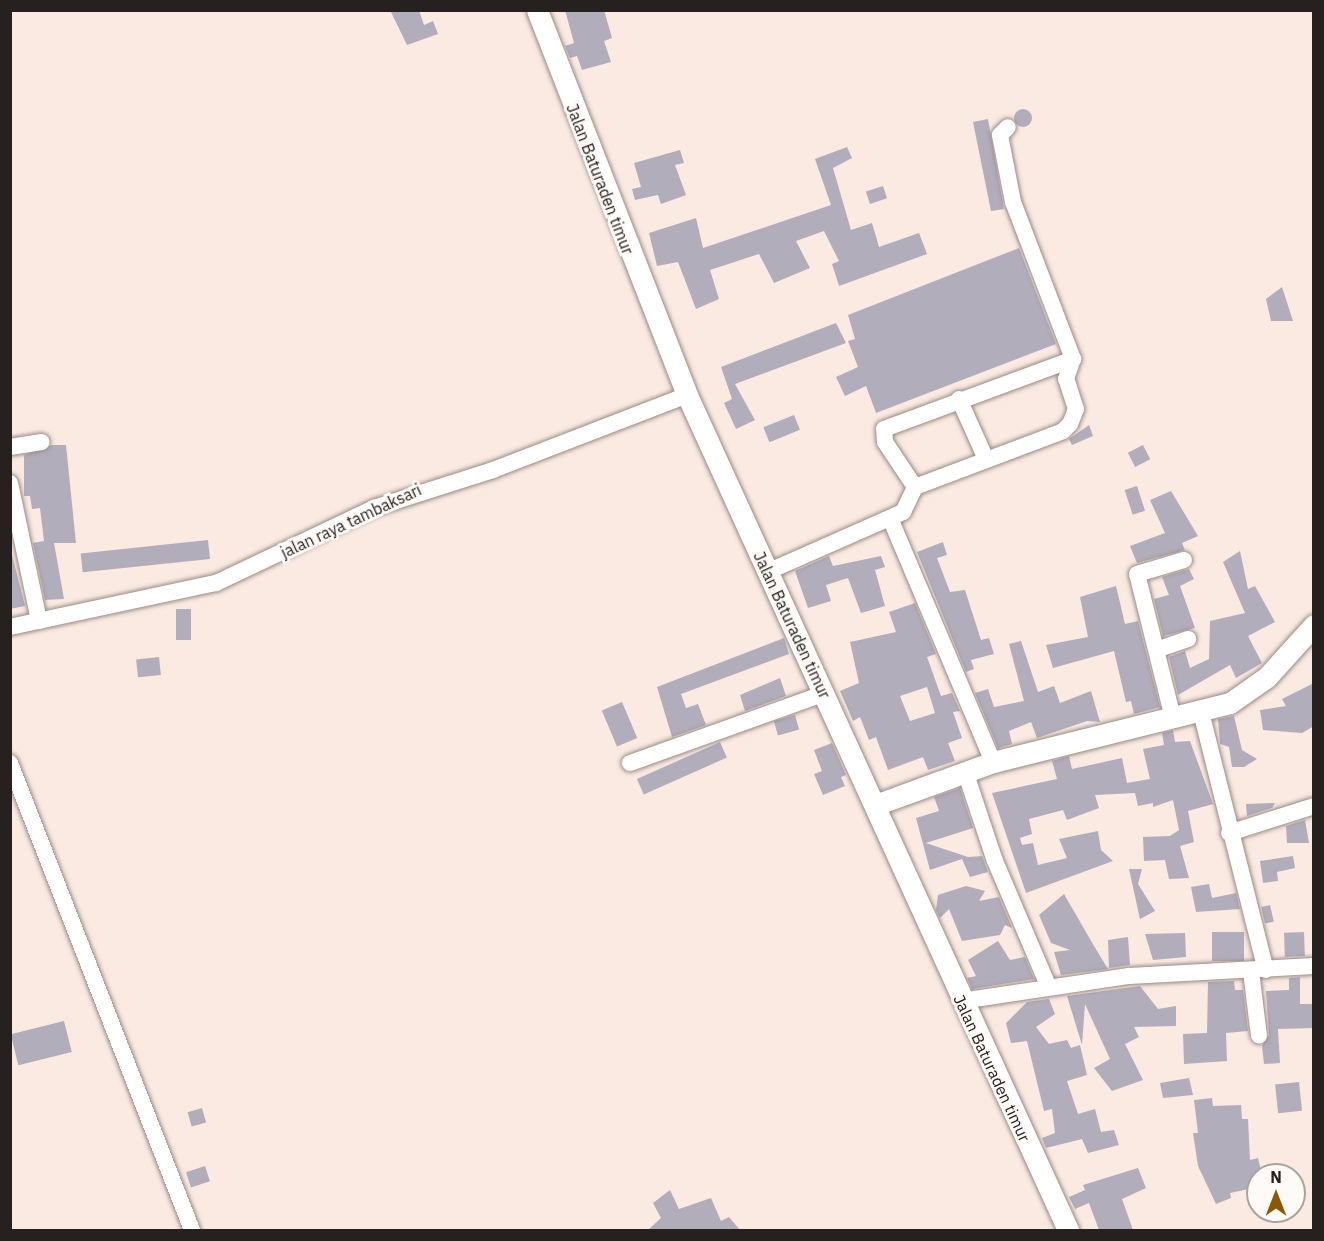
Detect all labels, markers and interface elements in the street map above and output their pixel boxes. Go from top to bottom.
street label: Jalan Baturaden timur [562,101,638,257]
street label: jalan raya tambaksari [278,480,424,562]
street label: Jalan Baturaden timur [749,548,835,702]
street label: Jalan Baturaden timur [949,991,1035,1145]
north arrow [1246,1163,1306,1223]
text: N [1270,1167,1282,1187]

